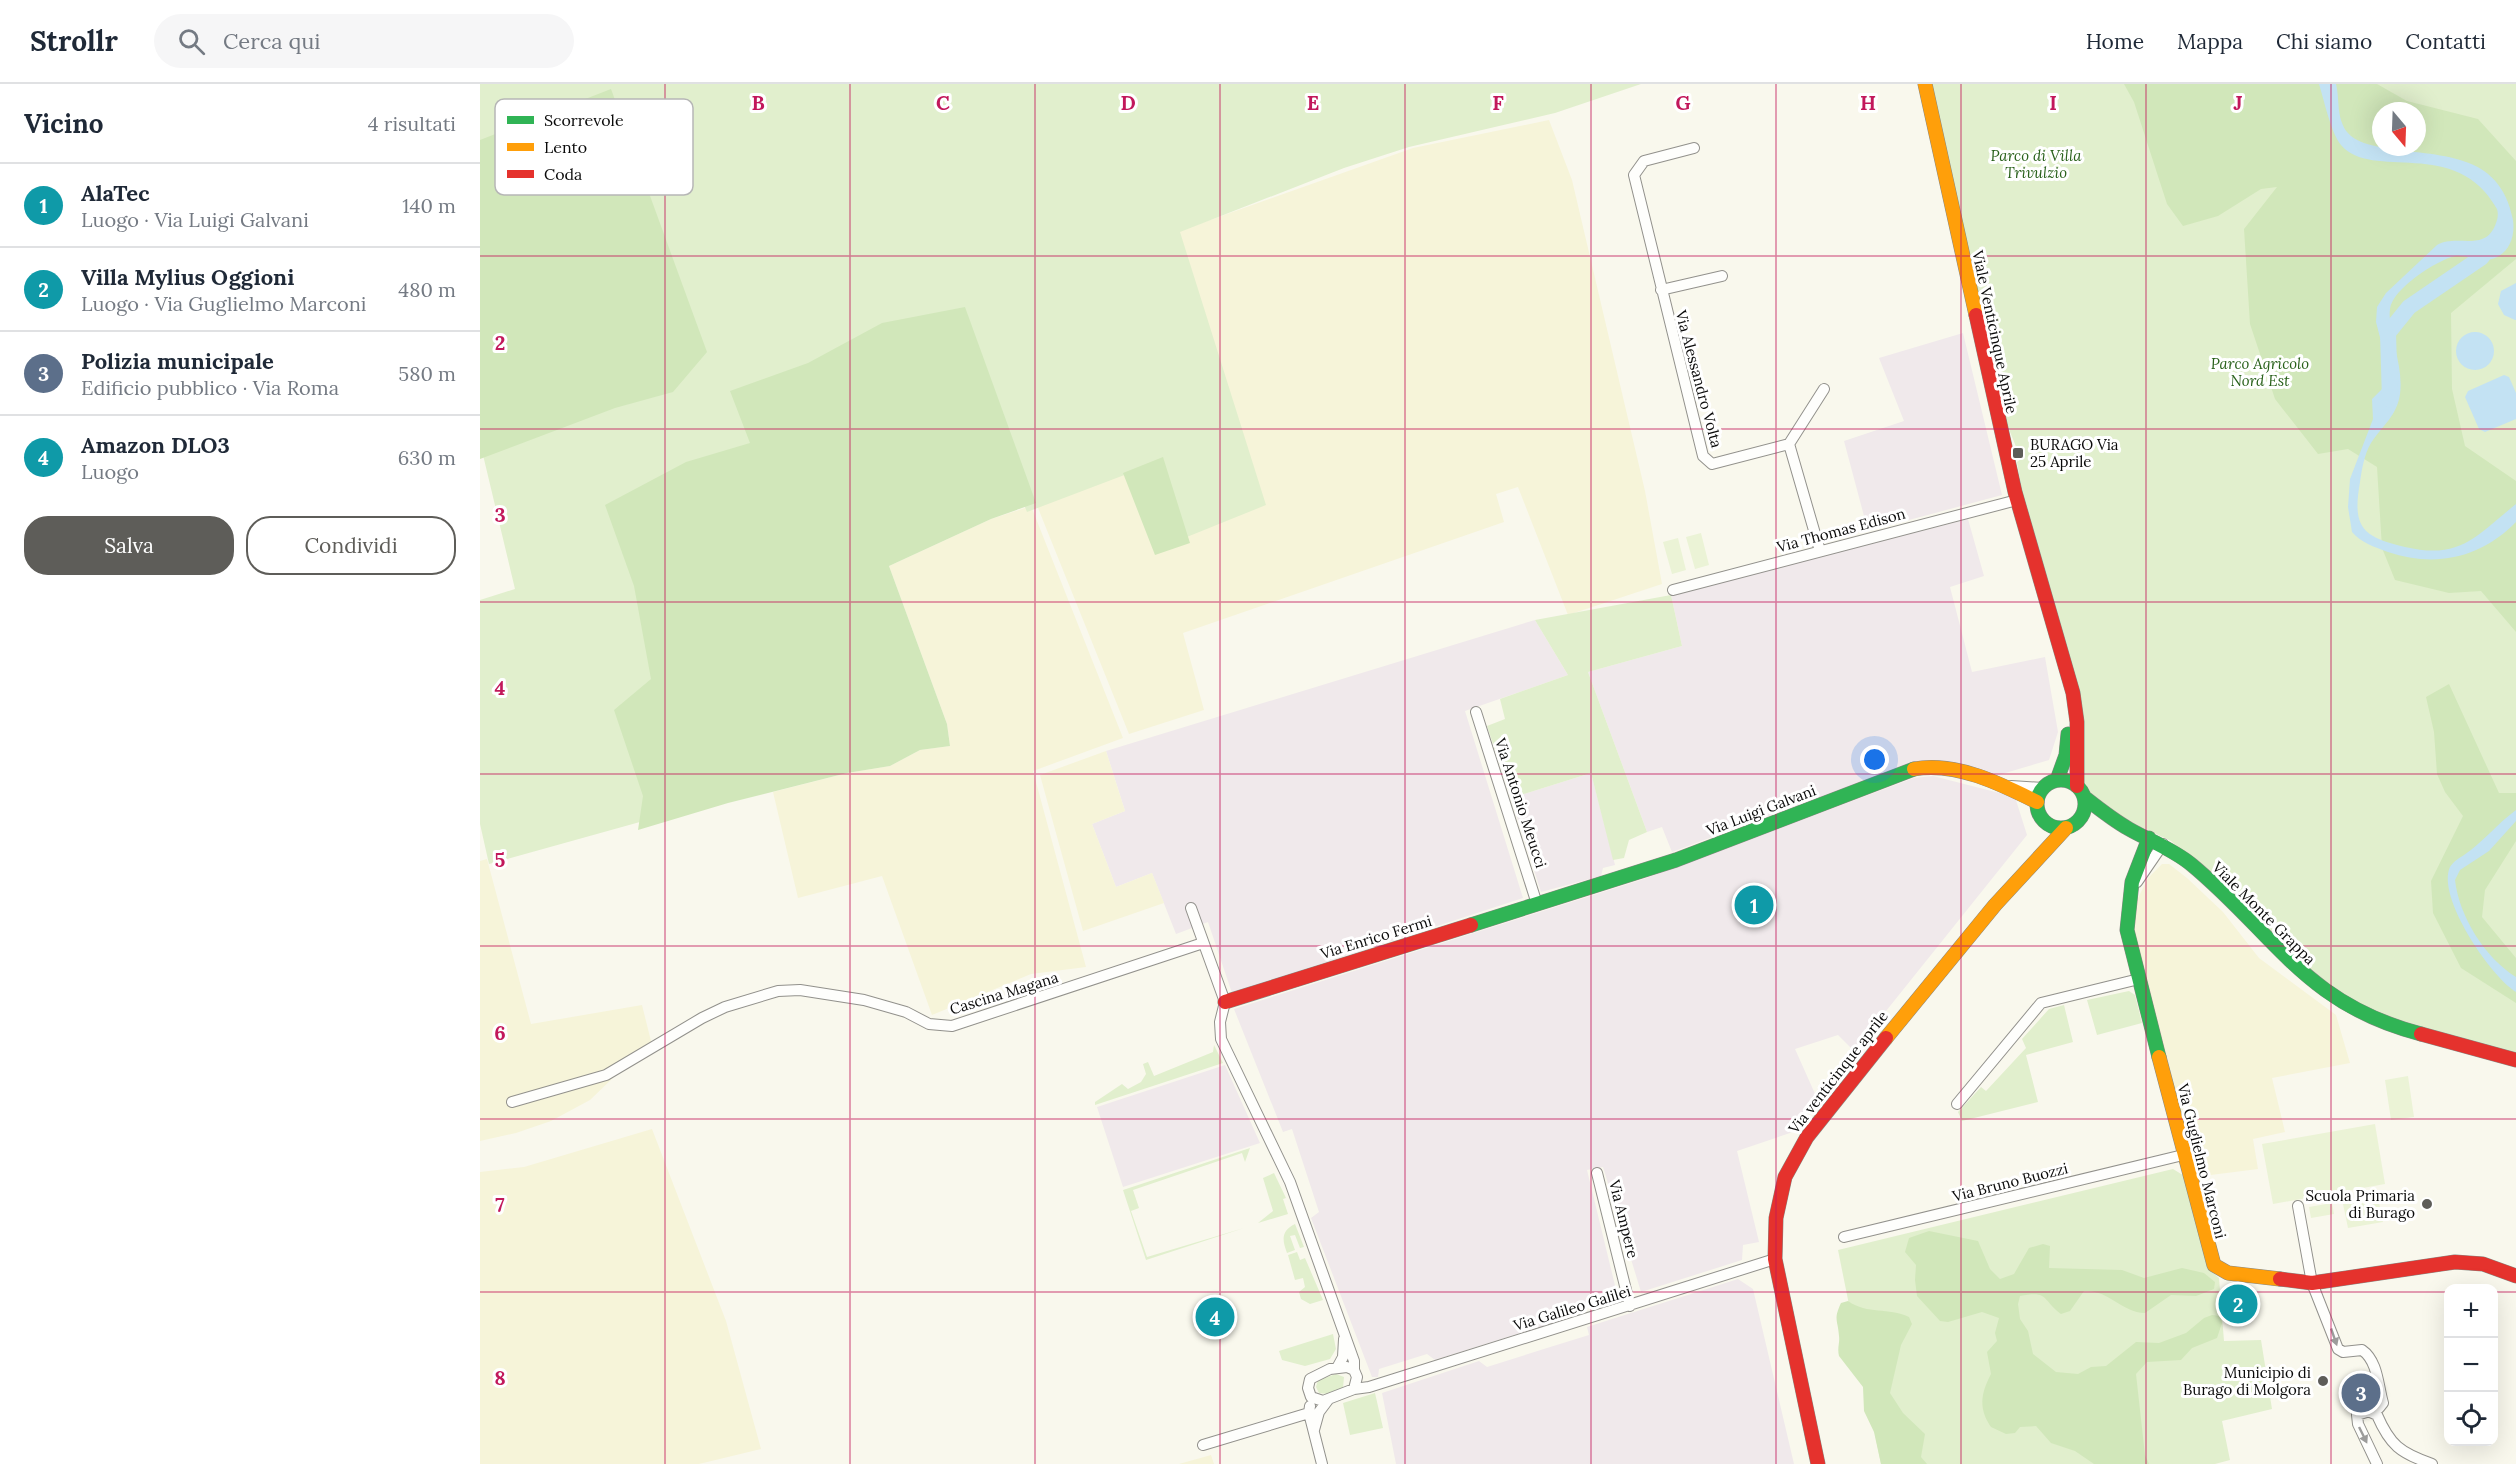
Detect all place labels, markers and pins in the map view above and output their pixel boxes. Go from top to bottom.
place label: BURAGO Via 25 Aprile [2030,435,2119,471]
marker: BURAGO Via 25 Aprile [2011,446,2025,460]
pin: 1 [1734,882,1774,928]
place label: Scuola Primaria di Burago [2306,1186,2415,1222]
marker: Scuola Primaria di Burago [2420,1197,2434,1211]
pin: 2 [2218,1282,2258,1326]
pin: 4 [1196,1294,1234,1340]
place label: Municipio di Burago di Molgora [2183,1363,2311,1399]
pin: 3 [2342,1370,2380,1416]
marker: Municipio di Burago di Molgora [2316,1374,2330,1388]

